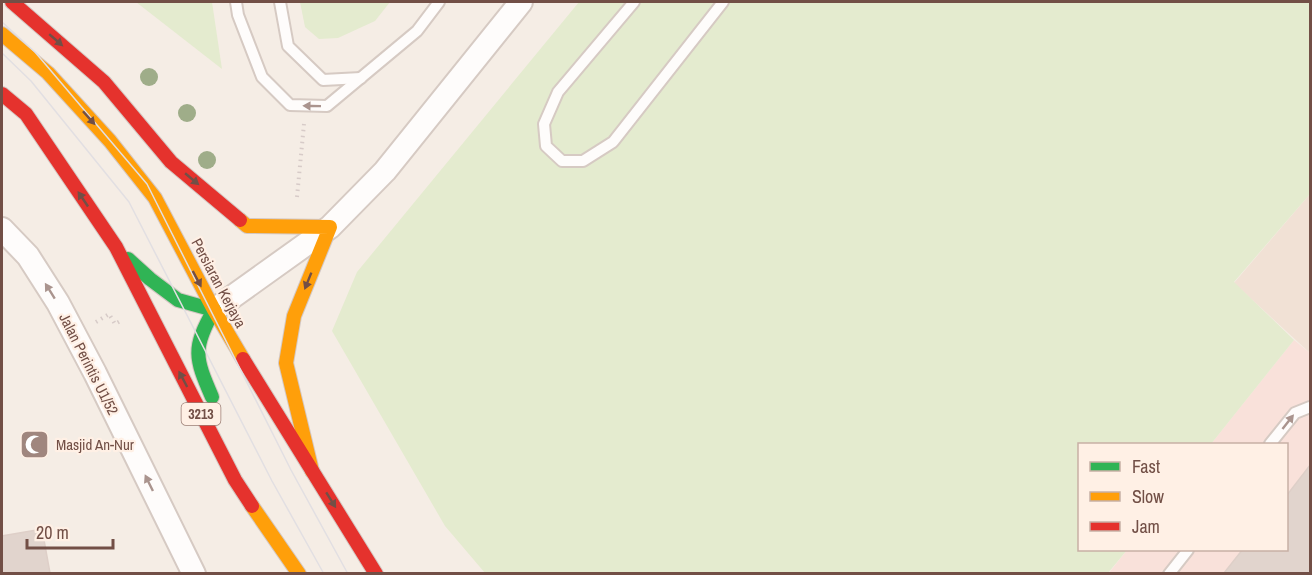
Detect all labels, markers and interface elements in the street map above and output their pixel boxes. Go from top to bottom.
one-way arrow [49,33,64,47]
one-way arrow [303,101,322,111]
one-way arrow [82,110,96,125]
one-way arrow [184,173,200,186]
one-way arrow [78,190,89,207]
street label: Persiaran Kerjaya [187,235,251,332]
one-way arrow [192,270,202,287]
one-way arrow [303,272,312,290]
one-way arrow [45,283,56,300]
street label: Jalan Perintis U1/52 [54,310,124,419]
one-way arrow [178,371,188,388]
road number: 3213 [182,403,220,425]
one-way arrow [1281,414,1294,430]
mosque icon: Masjid An-Nur [19,428,51,460]
place label: Masjid An-Nur [56,434,134,455]
legend [1078,443,1288,551]
text: Fast [1132,454,1160,479]
one-way arrow [145,475,154,492]
text: Slow [1132,484,1164,509]
one-way arrow [325,492,336,509]
scale bar [27,512,112,550]
text: Jam [1132,514,1160,539]
text: 20 m [36,520,69,545]

